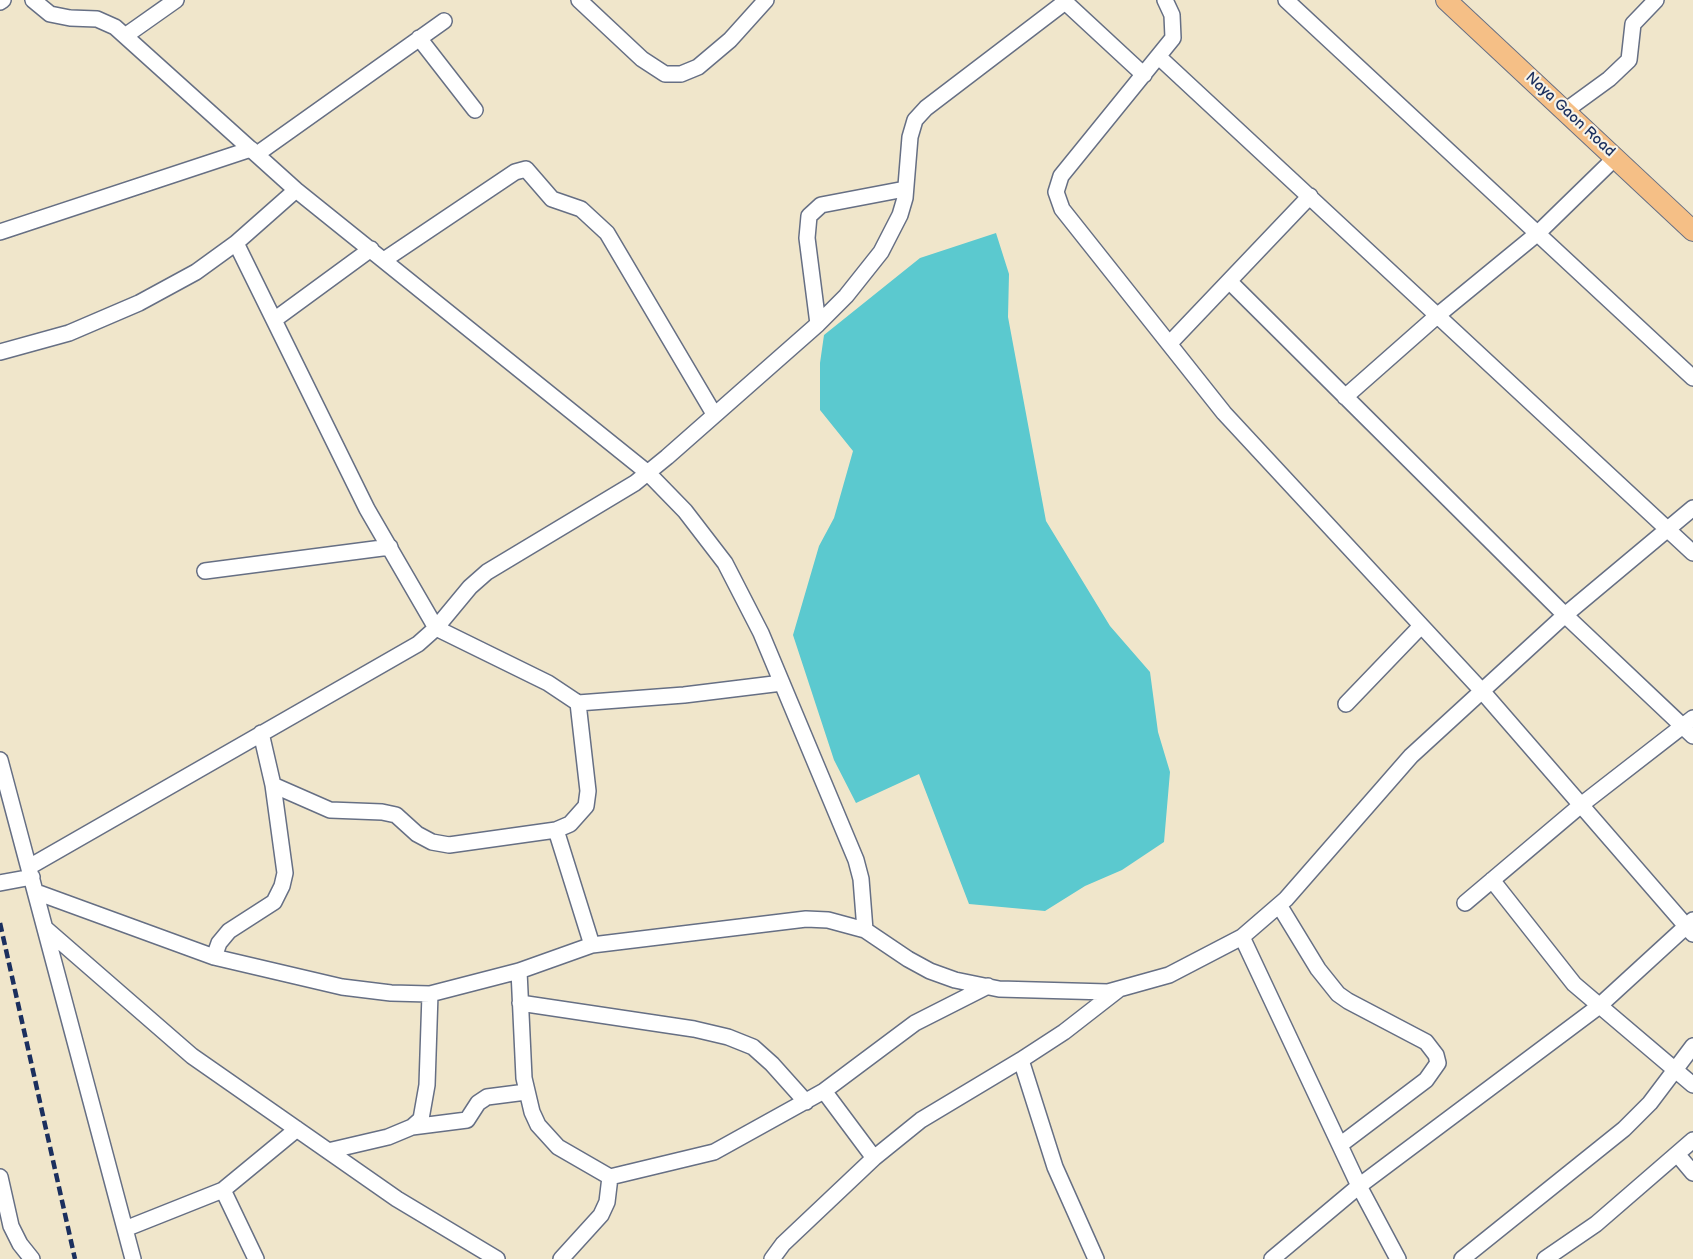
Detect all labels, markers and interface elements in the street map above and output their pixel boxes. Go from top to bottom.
street label: Naya Gaon Road [1522,69,1618,161]

